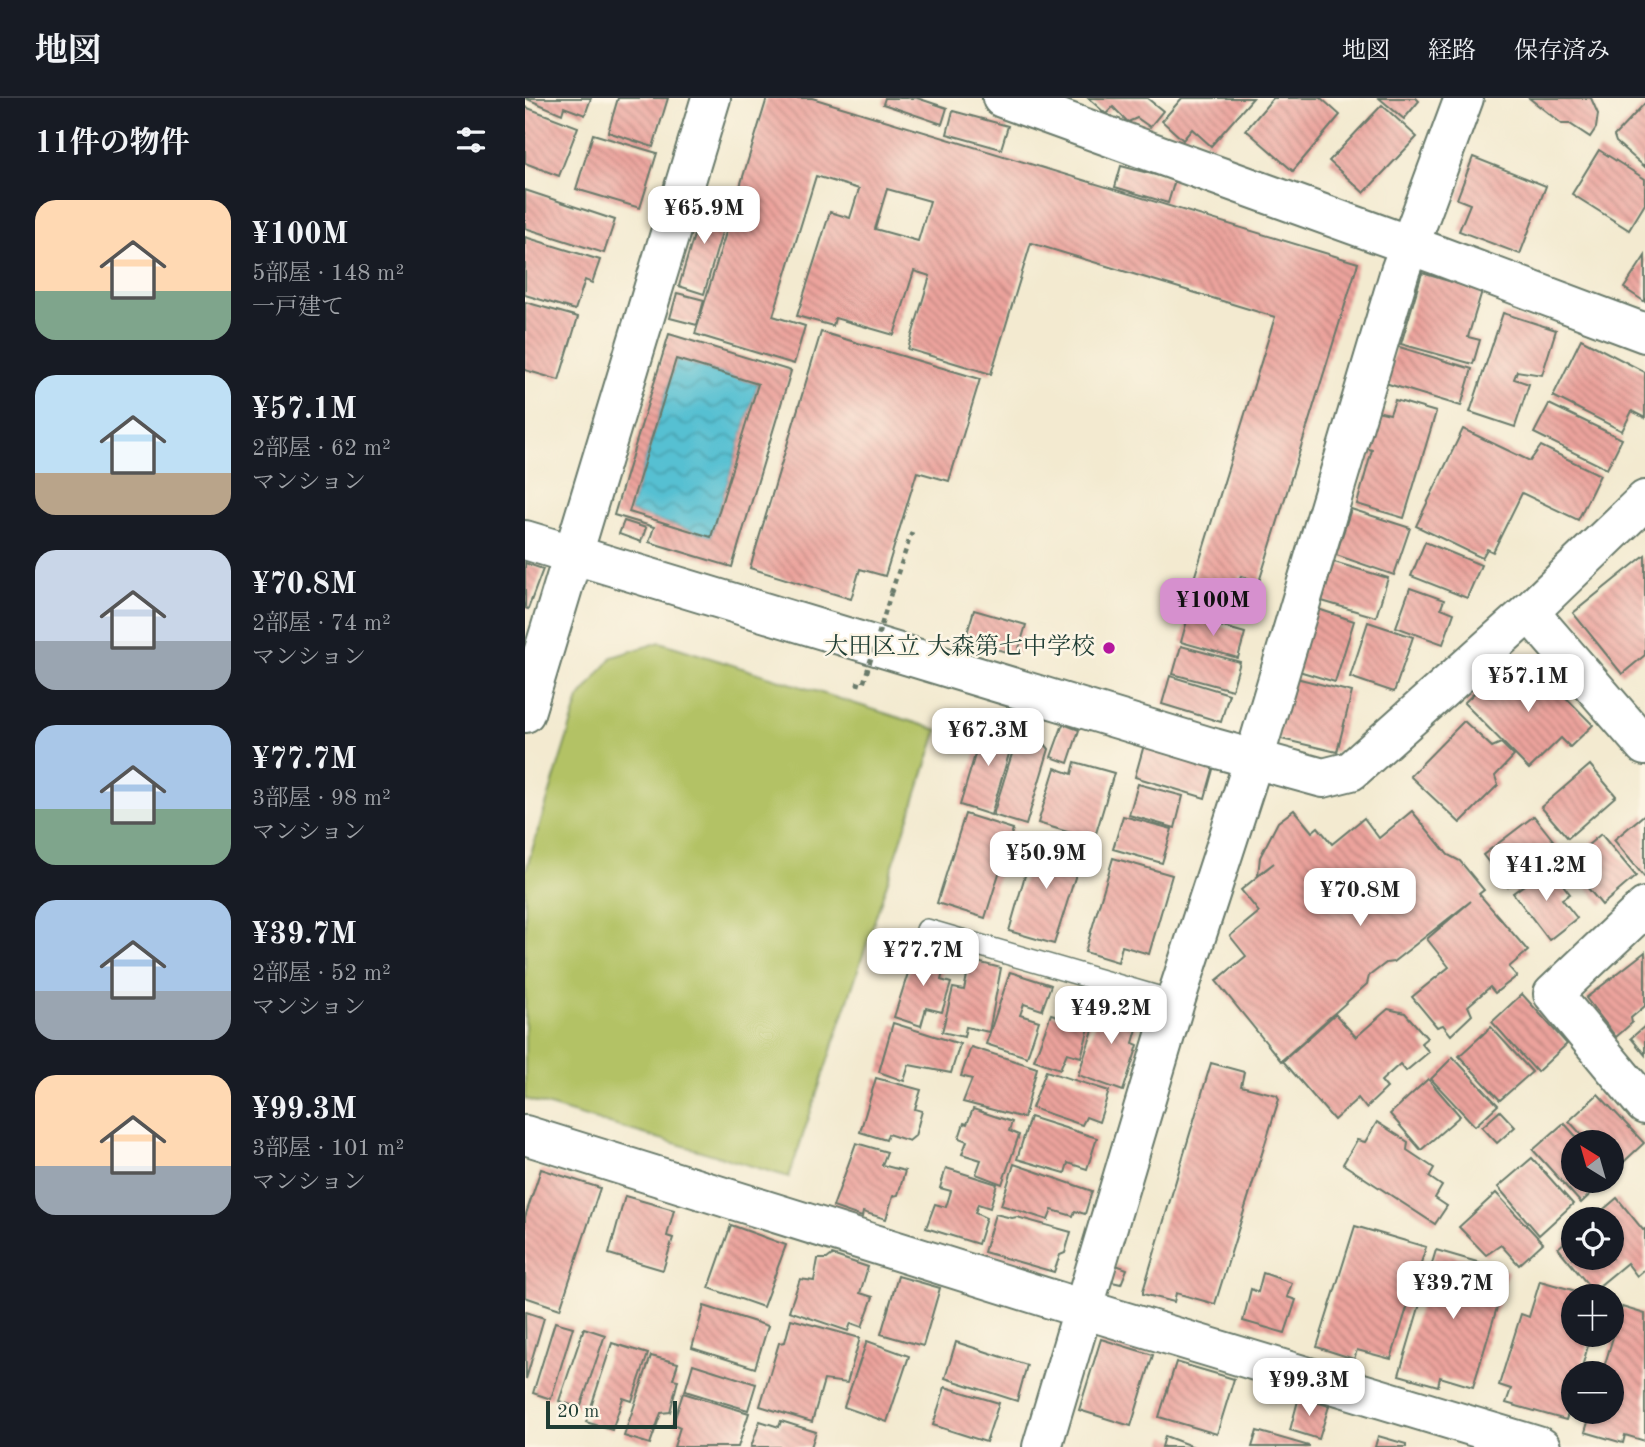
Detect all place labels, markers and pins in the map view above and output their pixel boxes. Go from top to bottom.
pin: ¥65.9M [647,186,761,246]
pin: ¥100M [1164,578,1262,638]
place label: 大田区立 大森第七中学校 [824,633,1095,660]
marker: 大田区立 大森第七中学校 [1101,640,1117,656]
pin: ¥57.1M [1471,654,1585,714]
pin: ¥67.3M [931,708,1045,768]
pin: ¥50.9M [989,832,1103,891]
pin: ¥41.2M [1489,844,1603,903]
pin: ¥70.8M [1303,868,1417,928]
pin: ¥77.7M [866,928,980,988]
pin: ¥49.2M [1054,986,1168,1046]
pin: ¥39.7M [1396,1262,1510,1321]
pin: ¥99.3M [1252,1358,1366,1418]

